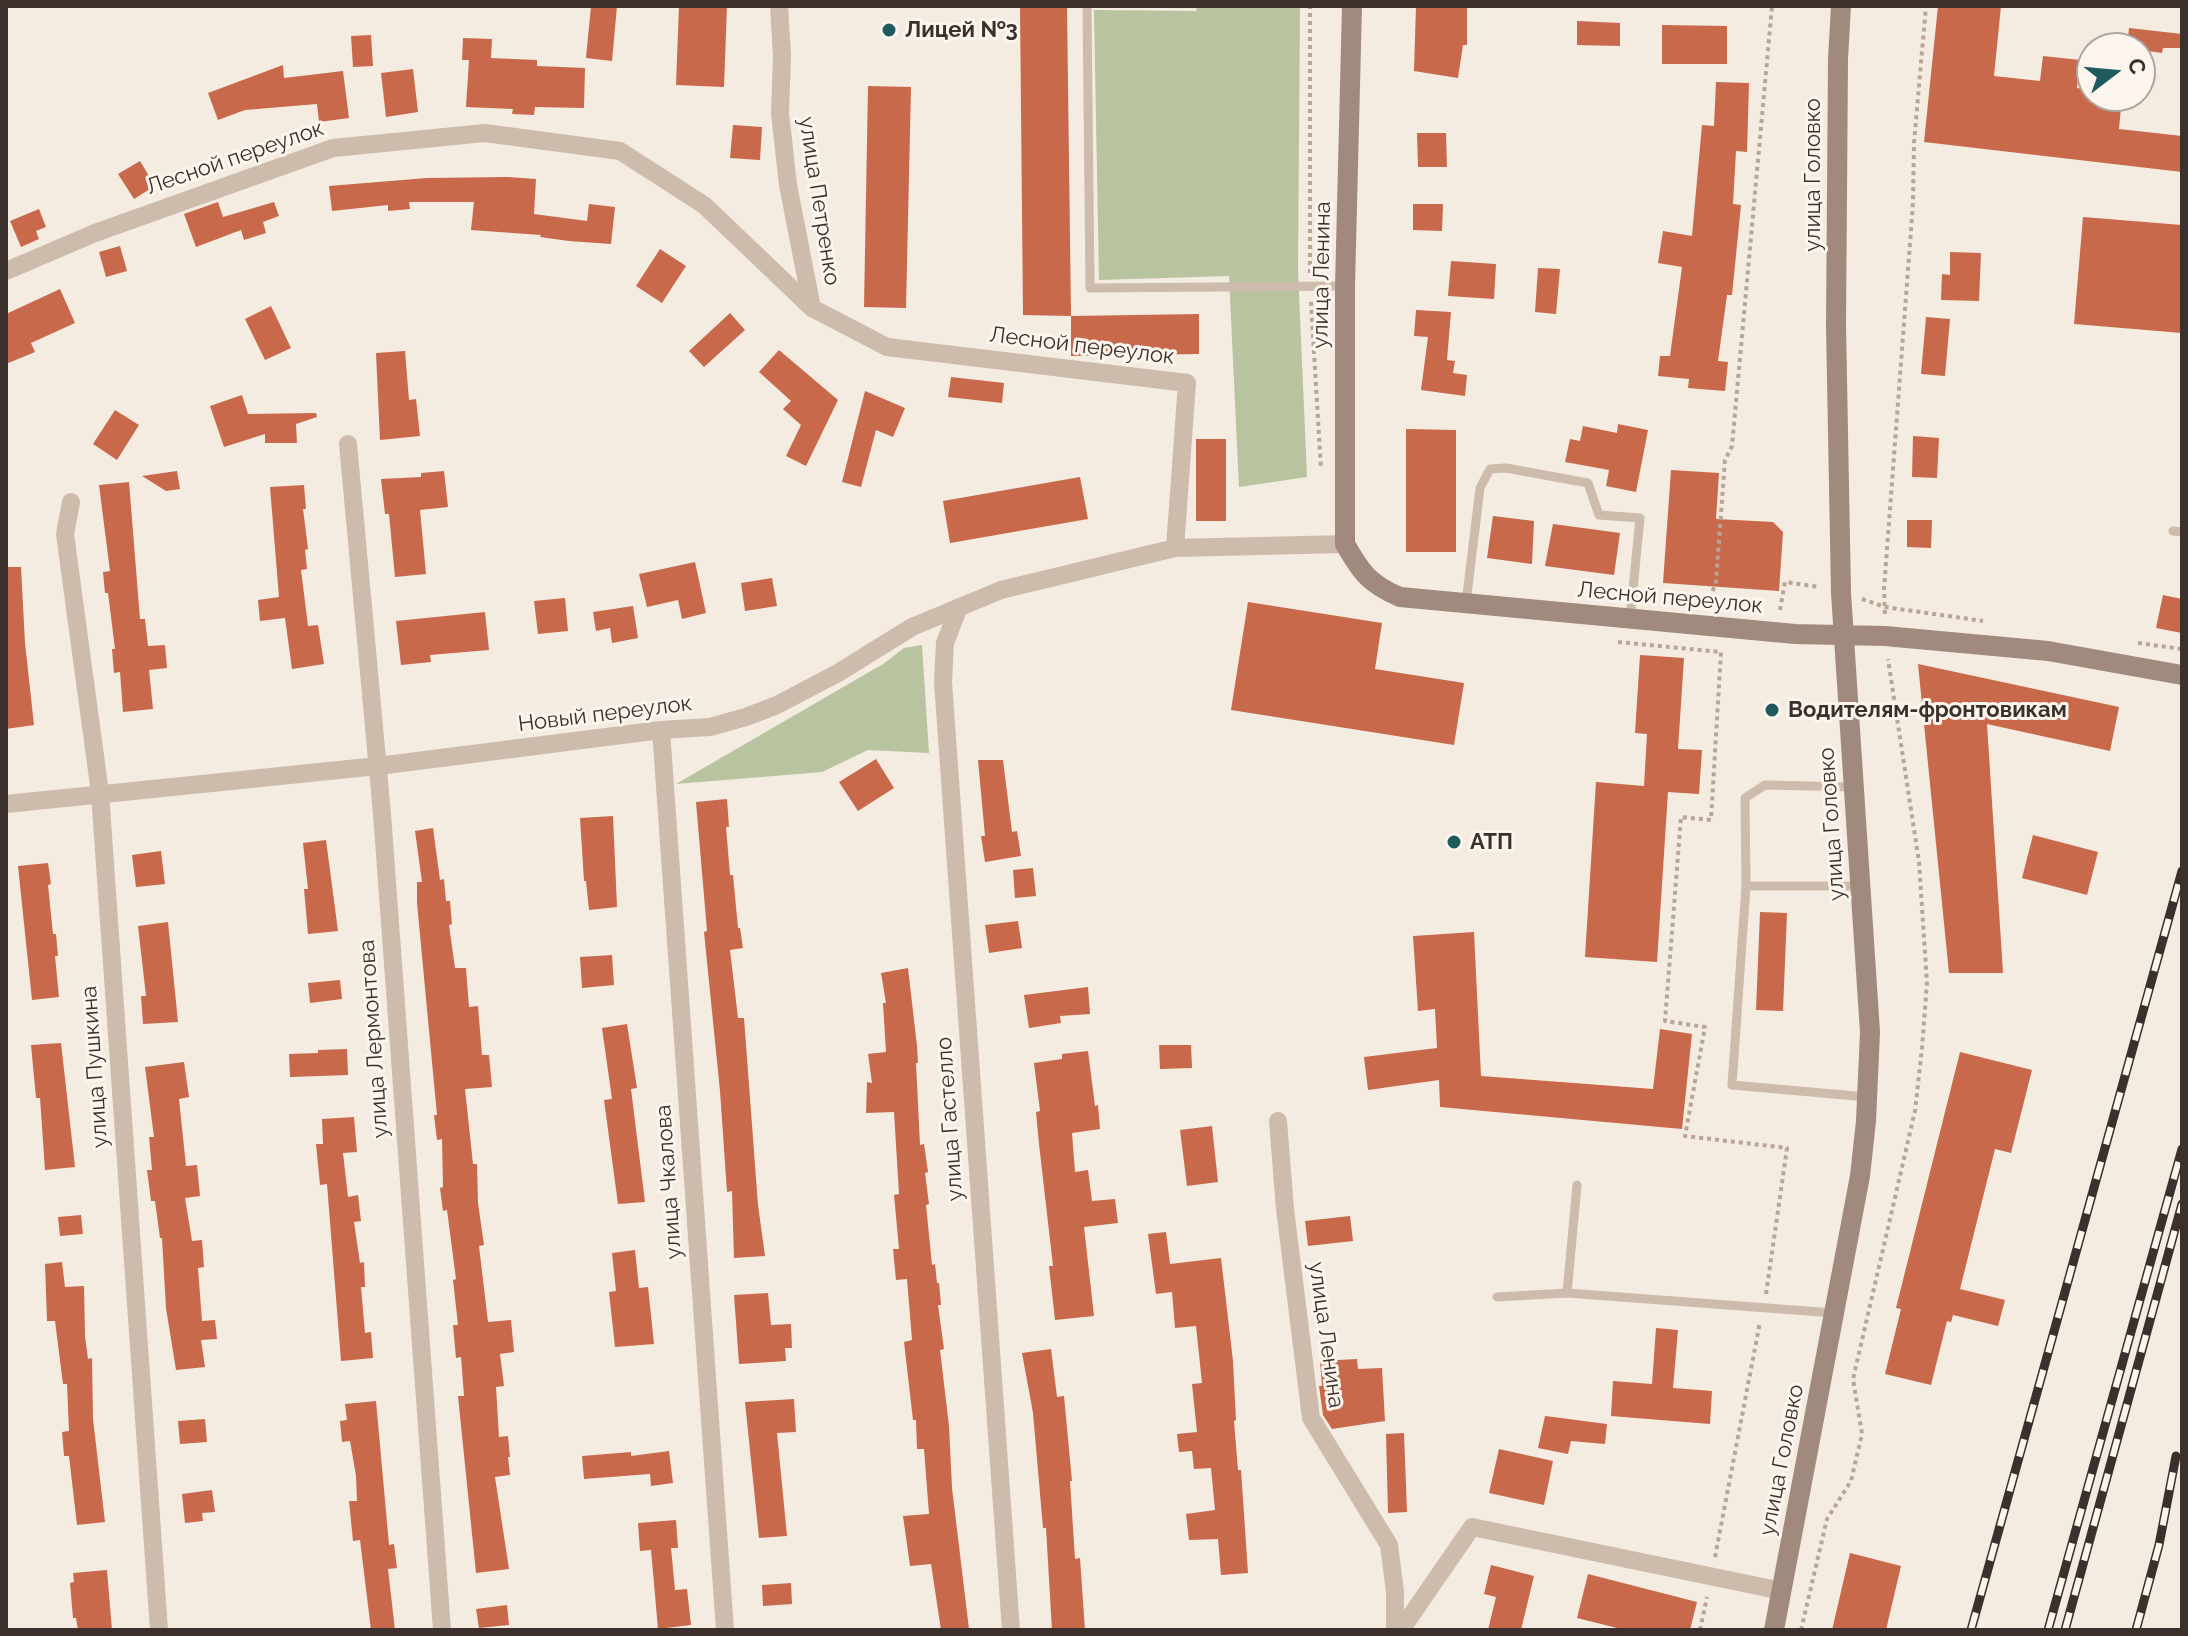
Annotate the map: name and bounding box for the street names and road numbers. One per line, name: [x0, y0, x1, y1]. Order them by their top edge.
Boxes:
street label: улица Головко: [1800, 98, 1826, 252]
street label: Лесной переулок: [143, 115, 327, 201]
street label: улица Петренко: [793, 115, 845, 287]
street label: улица Ленина: [1308, 201, 1336, 349]
street label: Лесной переулок: [988, 322, 1176, 370]
street label: Лесной переулок: [1576, 577, 1764, 619]
street label: Новый переулок: [517, 690, 693, 738]
street label: улица Головко: [1813, 746, 1851, 902]
street label: улица Лермонтова: [354, 939, 394, 1139]
street label: улица Пушкина: [76, 985, 114, 1149]
street label: улица Гастелло: [931, 1036, 969, 1202]
street label: улица Чкалова: [650, 1104, 688, 1260]
street label: улица Ленина: [1303, 1260, 1349, 1410]
street label: улица Головко: [1754, 1382, 1810, 1538]

